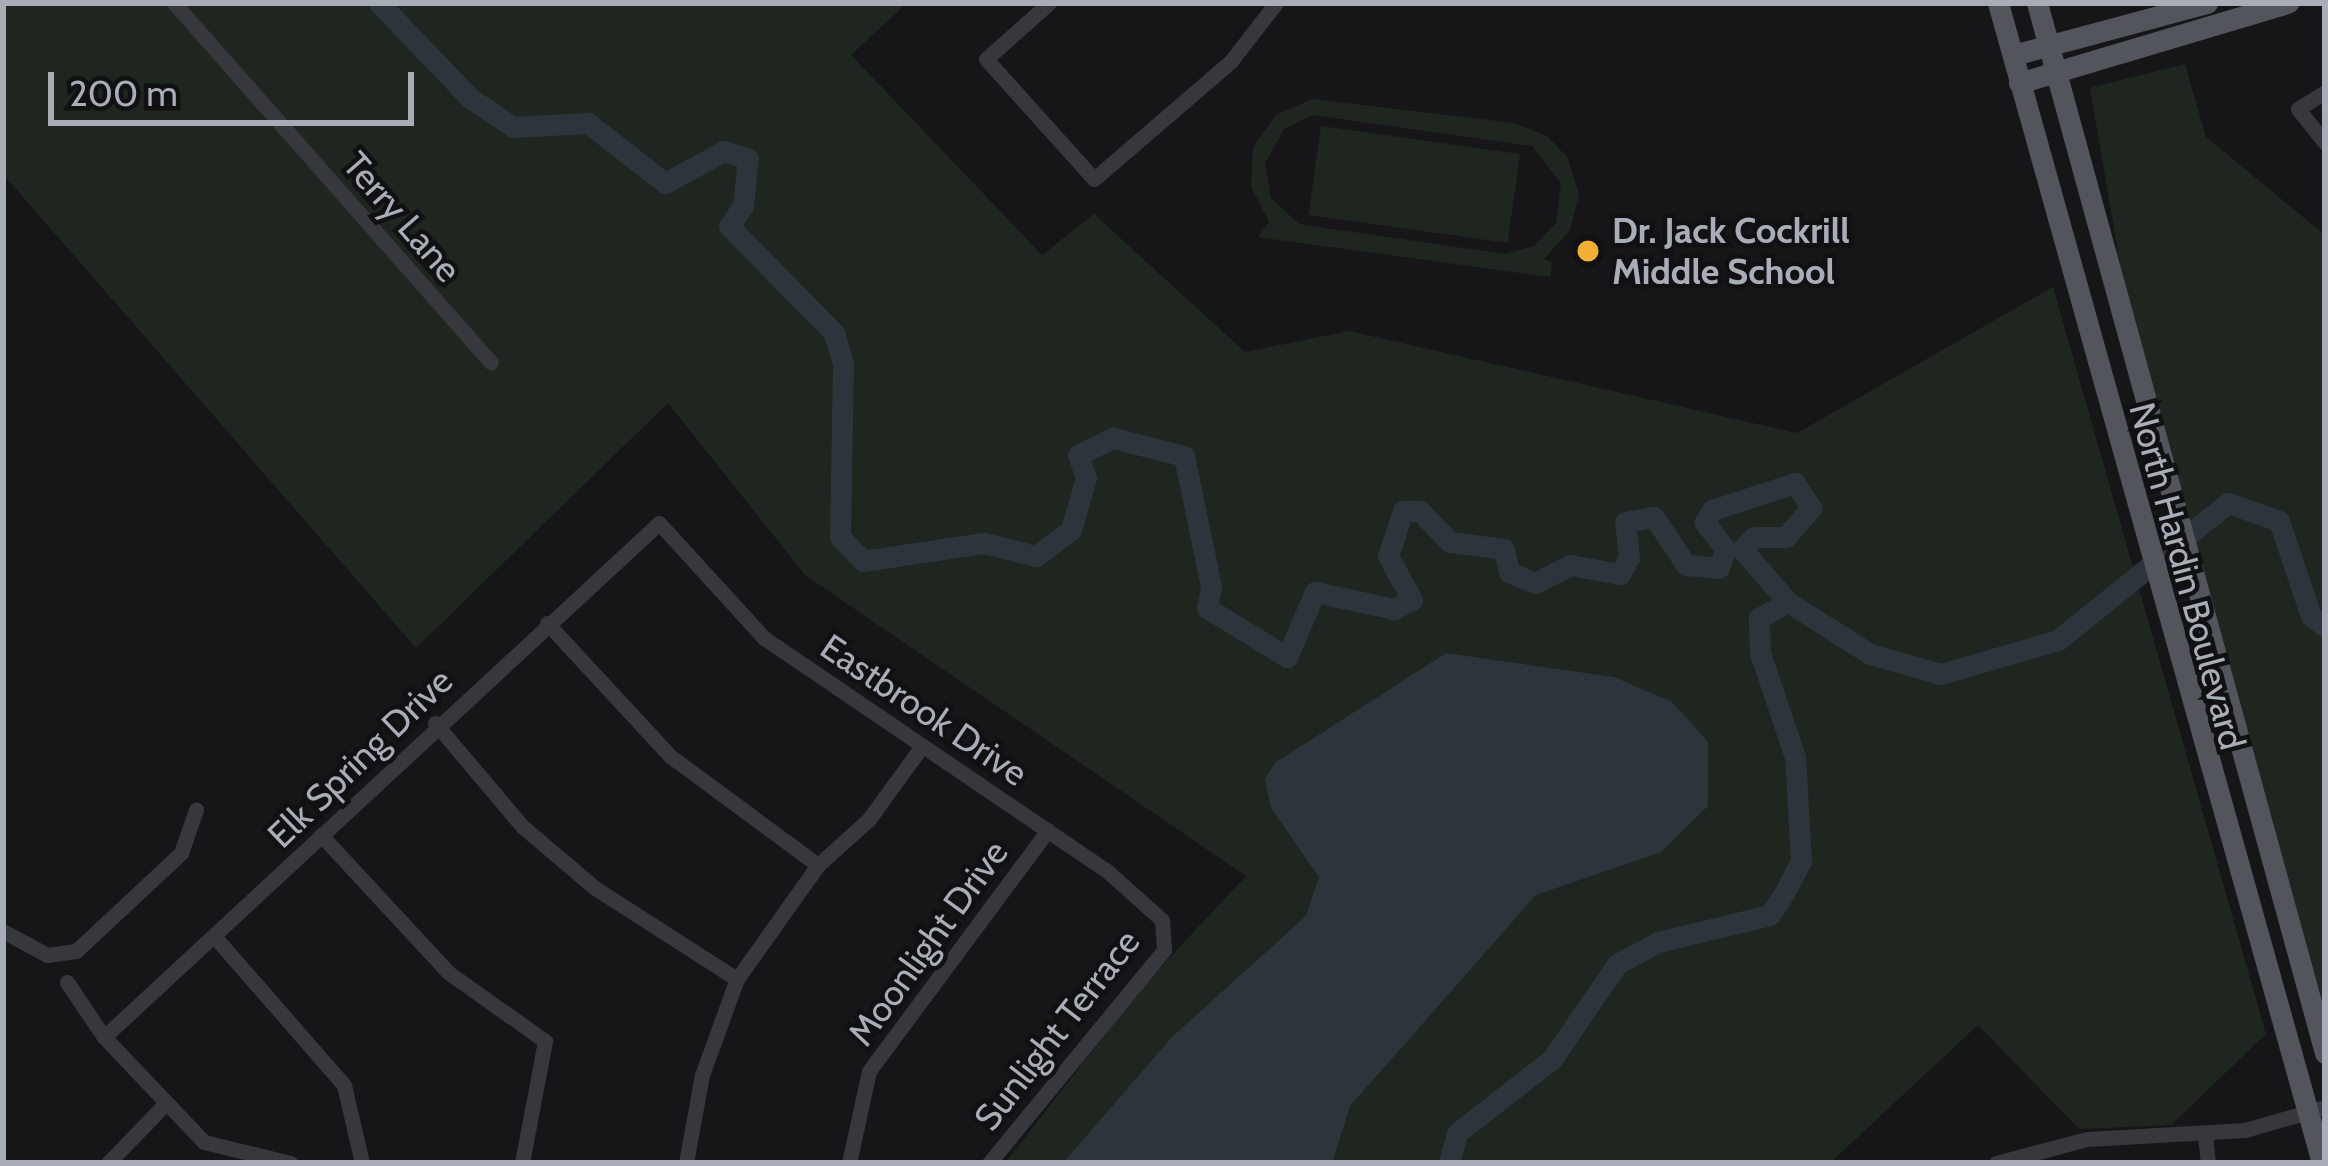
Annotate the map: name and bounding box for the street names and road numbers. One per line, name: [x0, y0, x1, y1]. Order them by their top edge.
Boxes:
street label: Terry Lane: [334, 143, 470, 291]
street label: North Hardin Boulevard: [2120, 398, 2254, 754]
street label: Eastbrook Drive: [813, 625, 1035, 795]
street label: Elk Spring Drive: [259, 659, 461, 857]
street label: Moonlight Drive: [839, 832, 1017, 1054]
street label: Sunlight Terrace: [965, 921, 1149, 1139]

